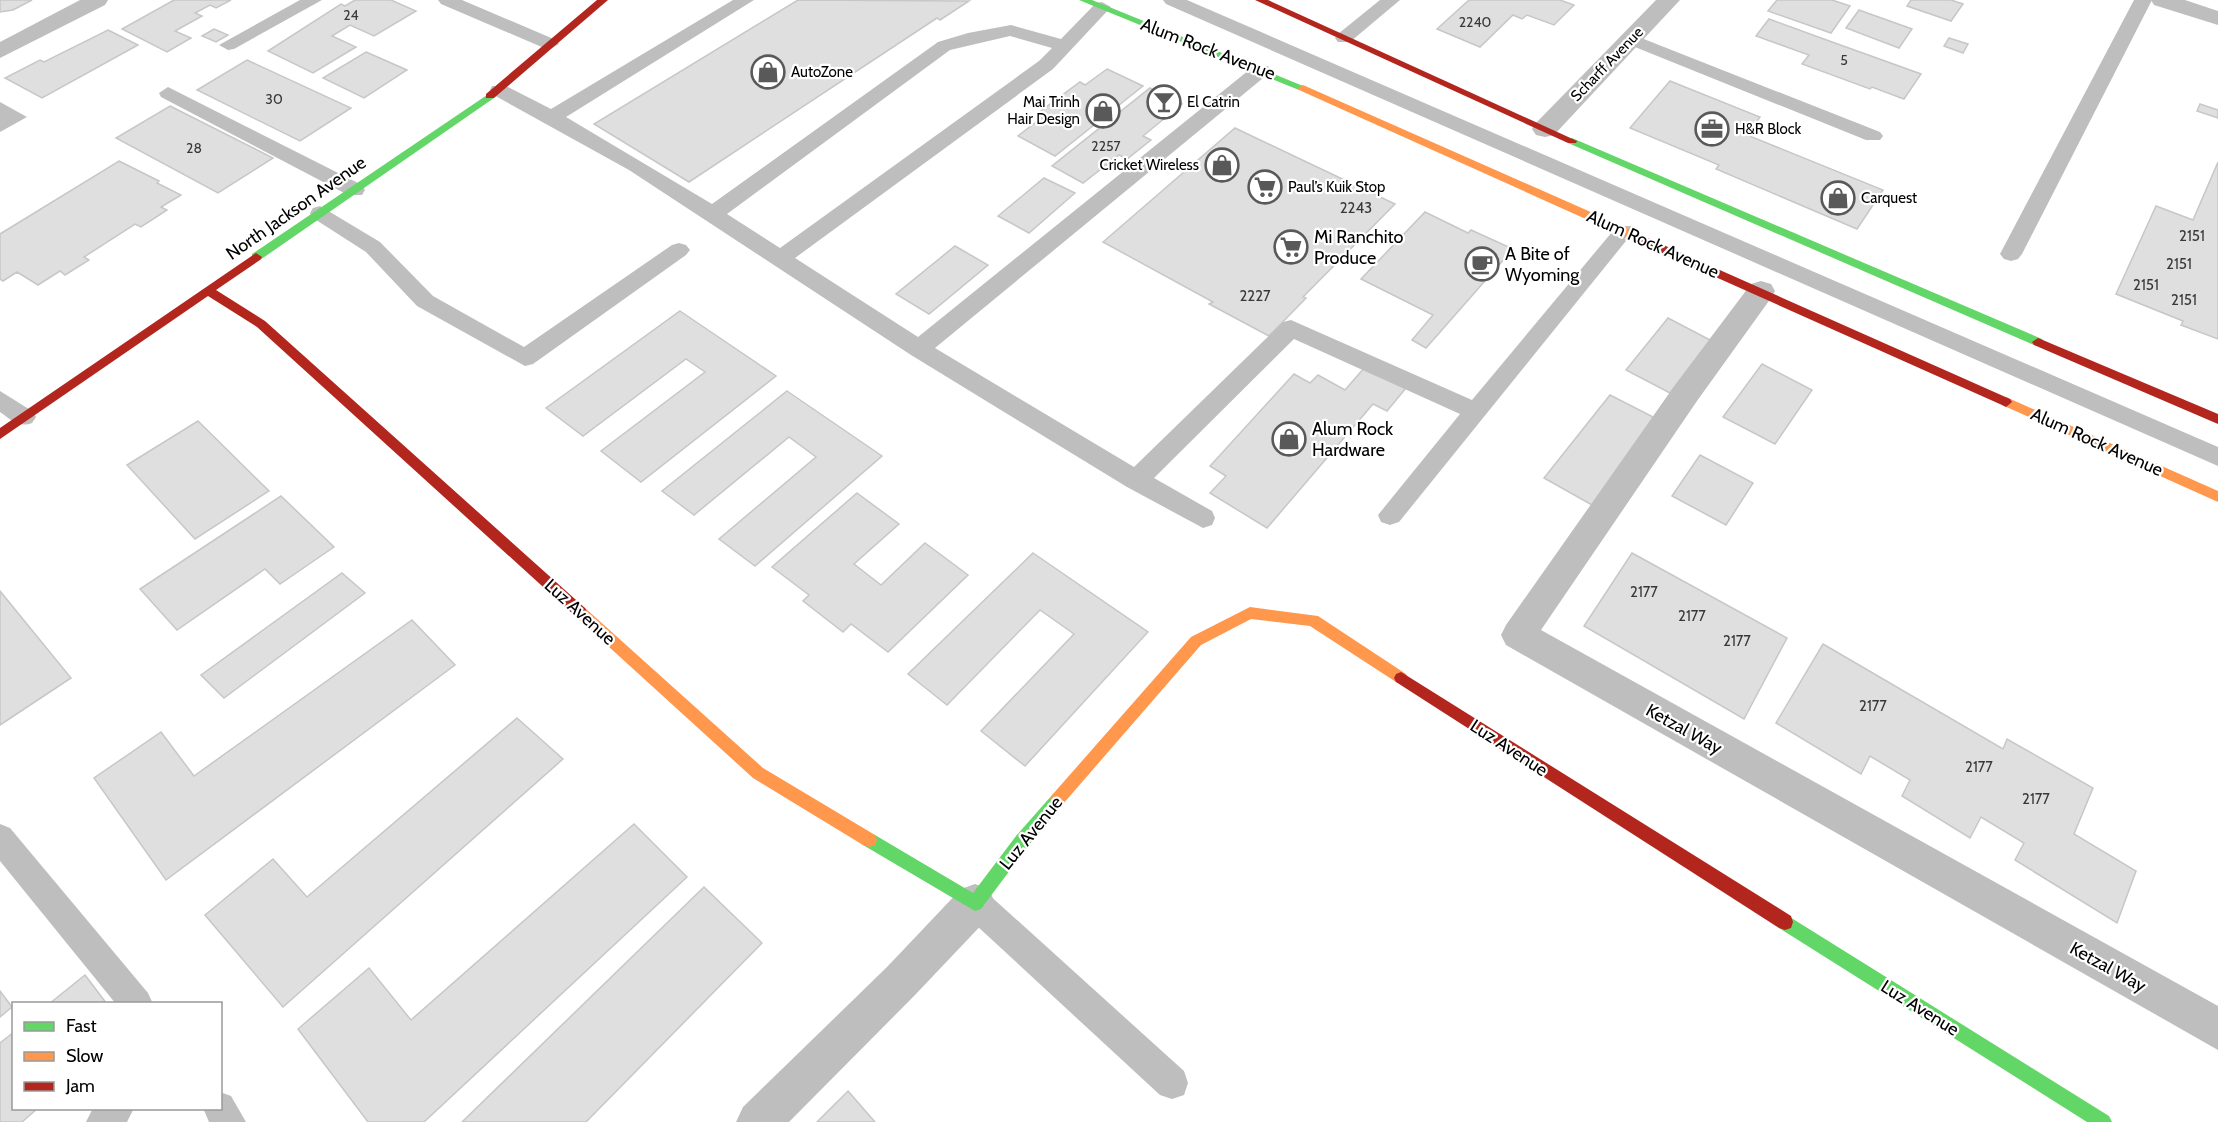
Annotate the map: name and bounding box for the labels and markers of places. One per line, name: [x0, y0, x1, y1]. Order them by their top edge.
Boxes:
shop icon: AutoZone: [750, 54, 786, 90]
place label: AutoZone: [791, 63, 853, 81]
bar icon: El Catrin: [1146, 84, 1182, 120]
place label: Mai Trinh Hair Design: [1007, 93, 1080, 128]
shop icon: Mai Trinh Hair Design: [1085, 93, 1121, 129]
place label: El Catrin: [1187, 93, 1240, 111]
office icon: H&R Block: [1694, 111, 1730, 147]
place label: H&R Block: [1735, 120, 1802, 138]
shop icon: Cricket Wireless: [1204, 147, 1240, 183]
place label: Cricket Wireless: [1100, 156, 1199, 174]
supermarket icon: Paul’s Kuik Stop: [1247, 169, 1283, 205]
place label: Paul’s Kuik Stop: [1288, 178, 1385, 196]
shop icon: Carquest: [1820, 180, 1856, 216]
place label: Carquest: [1861, 189, 1917, 207]
place label: Mi Ranchito Produce: [1314, 226, 1404, 269]
supermarket icon: Mi Ranchito Produce: [1273, 229, 1309, 265]
place label: A Bite of Wyoming: [1505, 243, 1580, 286]
cafe icon: A Bite of Wyoming: [1464, 246, 1500, 282]
place label: Alum Rock Hardware: [1312, 418, 1394, 461]
shop icon: Alum Rock Hardware: [1271, 421, 1307, 457]

